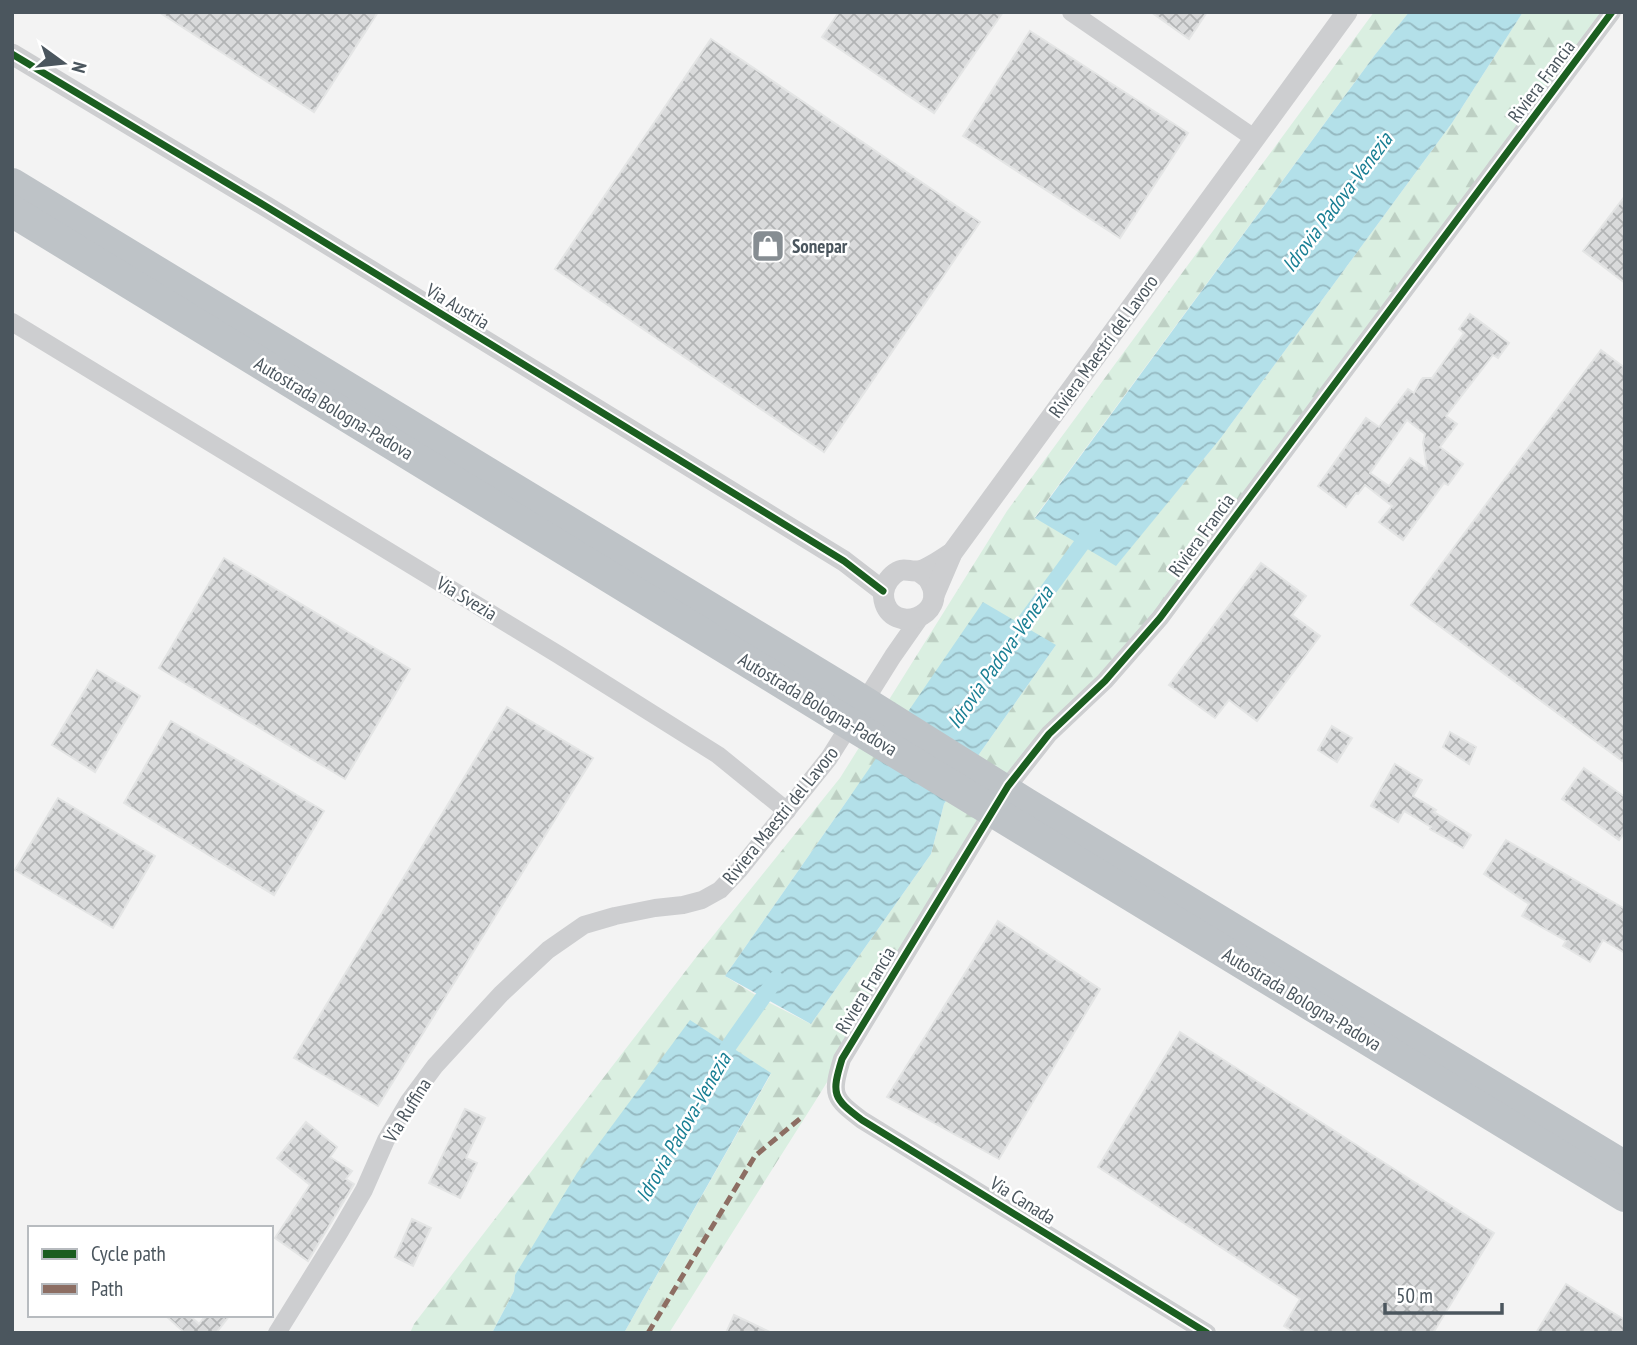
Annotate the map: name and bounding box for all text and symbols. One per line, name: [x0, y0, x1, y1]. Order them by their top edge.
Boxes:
north arrow: [28, 28, 98, 98]
street label: Riviera Francia: [1502, 35, 1580, 127]
text: N: [67, 59, 92, 75]
water label: Idrovia Padova-Venezia: [1276, 126, 1399, 277]
shop icon: Sonepar: [749, 227, 787, 265]
place label: Sonepar: [792, 234, 848, 258]
street label: Riviera Maestri del Lavoro: [1043, 270, 1163, 422]
street label: Via Austria: [421, 277, 494, 334]
street label: Autostrada Bologna-Padova: [250, 351, 418, 465]
street label: Riviera Francia: [1163, 489, 1239, 581]
street label: Via Svezia: [432, 570, 502, 625]
water label: Idrovia Padova-Venezia: [941, 579, 1060, 733]
street label: Autostrada Bologna-Padova: [734, 647, 902, 761]
street label: Riviera Maestri del Lavoro: [717, 741, 843, 889]
street label: Riviera Francia: [830, 942, 900, 1038]
street label: Autostrada Bologna-Padova: [1218, 942, 1386, 1056]
water label: Idrovia Padova-Venezia: [629, 1046, 737, 1206]
street label: Via Ruffina: [377, 1074, 436, 1147]
street label: Via Canada: [985, 1170, 1060, 1229]
legend: [28, 1226, 273, 1317]
text: Cycle path: [91, 1240, 166, 1267]
scale bar: [1385, 1272, 1502, 1316]
text: Path: [91, 1275, 123, 1302]
text: 50 m: [1396, 1282, 1433, 1309]

